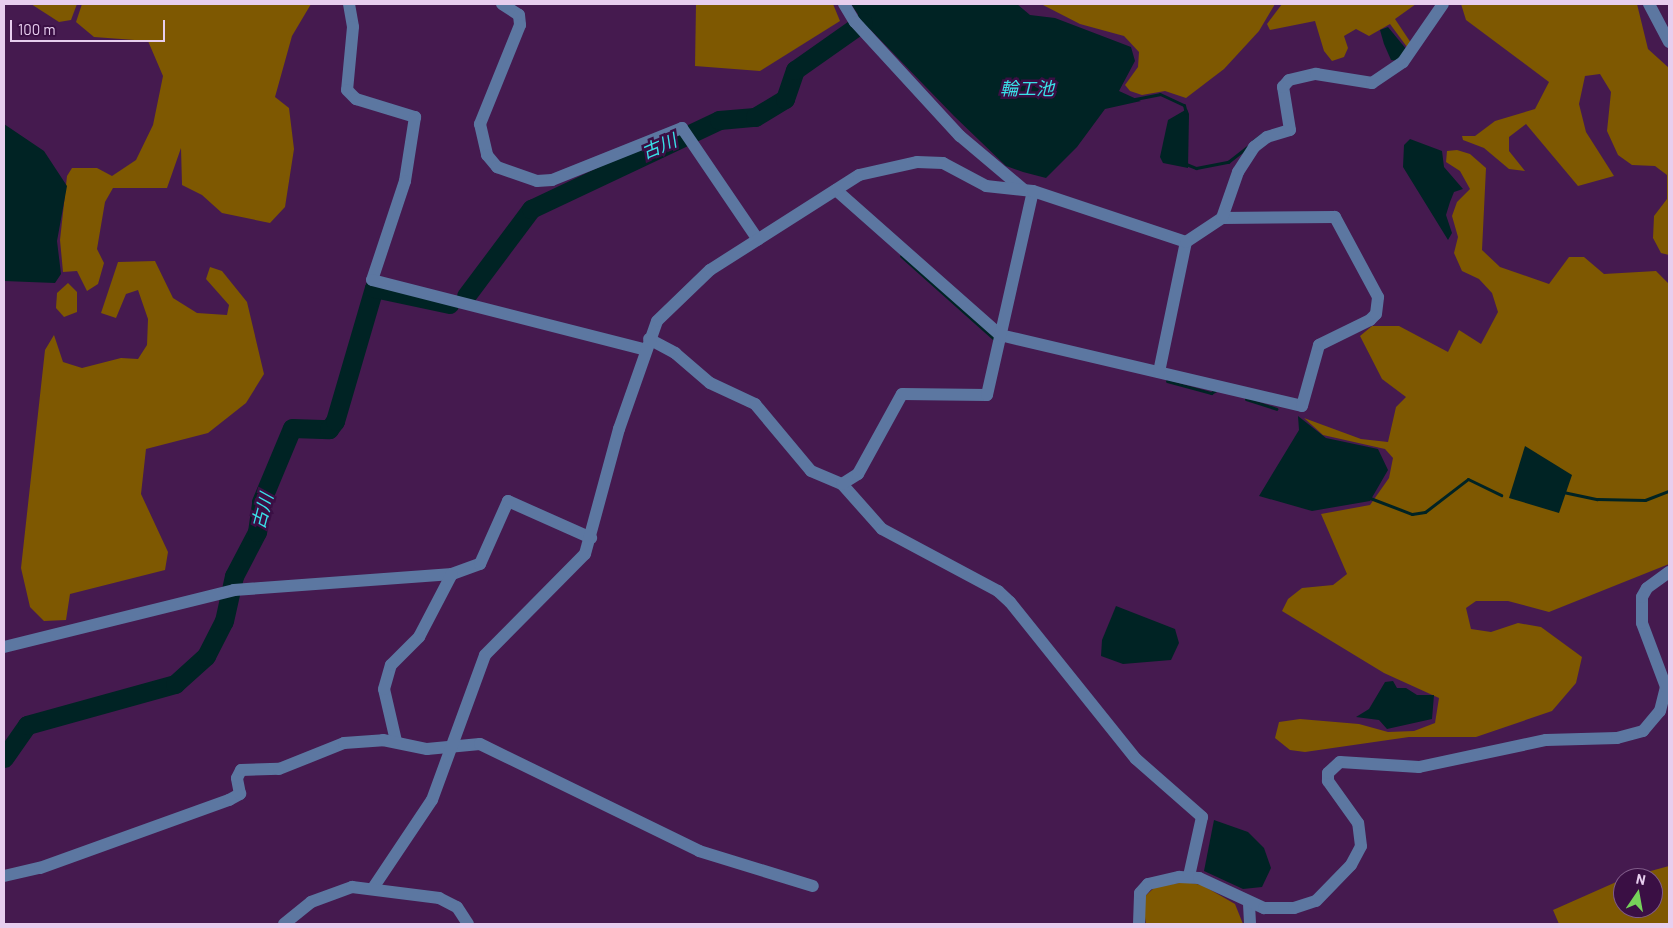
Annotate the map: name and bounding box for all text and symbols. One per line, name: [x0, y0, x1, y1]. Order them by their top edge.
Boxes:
scale bar: [12, 10, 168, 42]
text: 100 m: [18, 20, 56, 38]
water label: 輪工池: [1000, 77, 1054, 99]
water label: 古川: [638, 129, 680, 163]
water label: 古川: [247, 491, 277, 531]
north arrow: [1613, 868, 1663, 918]
text: N: [1635, 870, 1647, 888]

